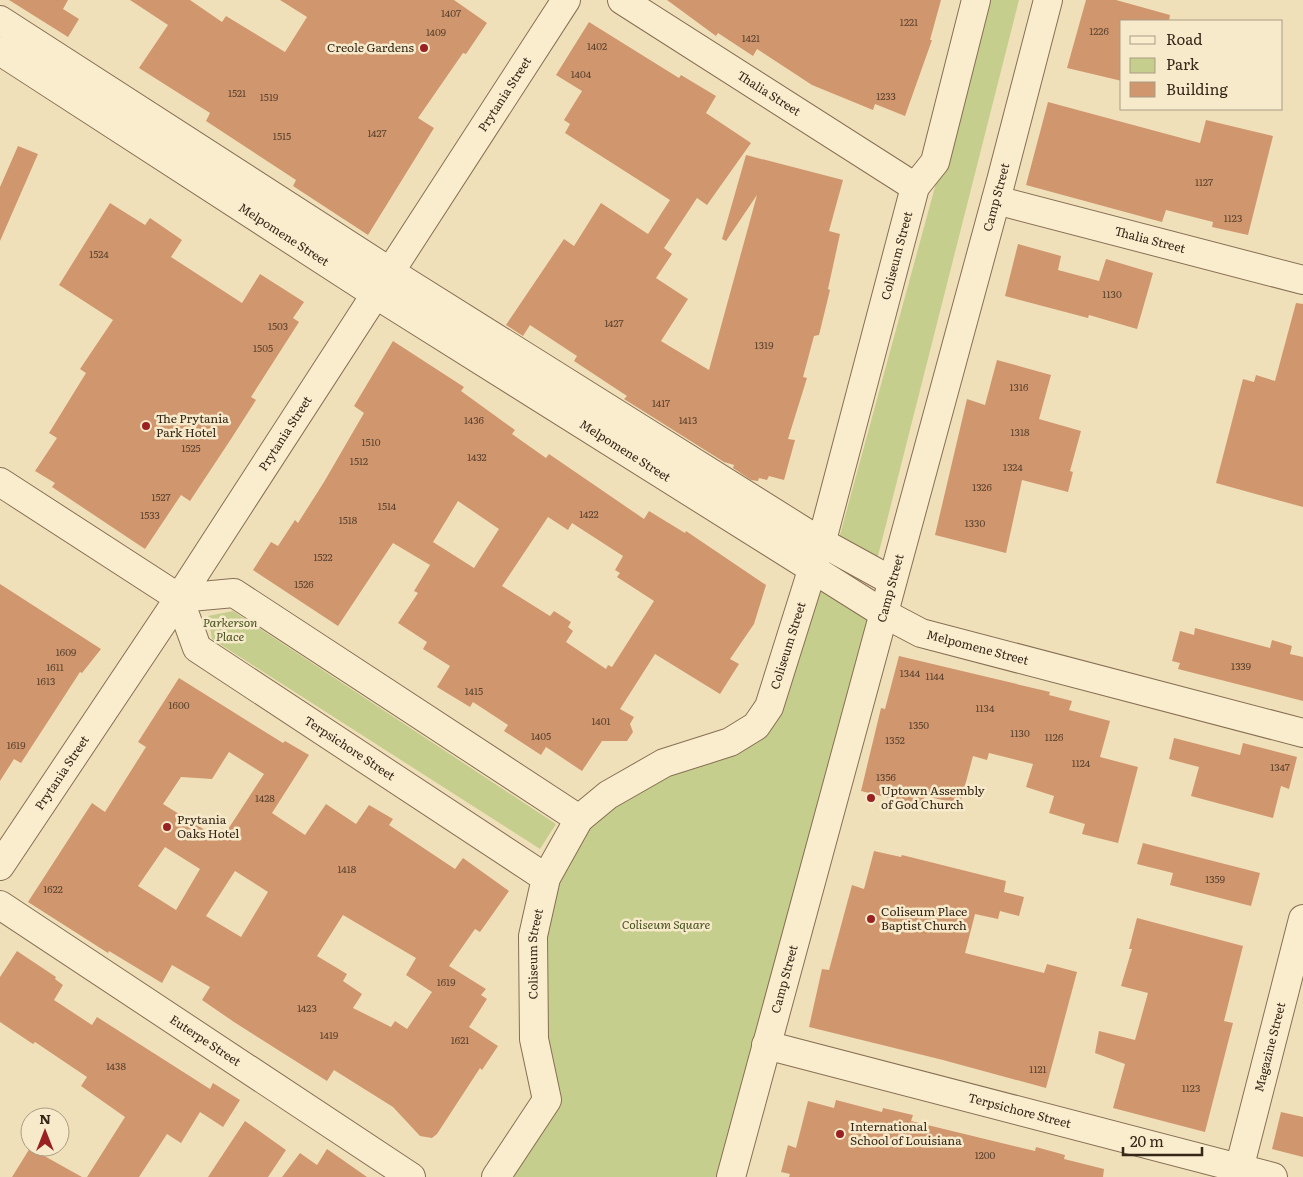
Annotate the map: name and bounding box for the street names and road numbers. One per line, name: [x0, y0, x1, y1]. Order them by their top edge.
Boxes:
street label: Prytania Street: [473, 53, 535, 135]
street label: Thalia Street: [734, 66, 805, 120]
street label: Camp Street: [978, 161, 1013, 233]
street label: Melpomene Street: [235, 198, 333, 270]
street label: Coliseum Street: [876, 209, 916, 302]
street label: Thalia Street: [1113, 221, 1188, 257]
street label: Prytania Street: [254, 392, 316, 474]
street label: Melpomene Street: [576, 415, 675, 486]
street label: Camp Street: [872, 552, 908, 624]
street label: Coliseum Street: [765, 599, 810, 691]
street label: Melpomene Street: [925, 625, 1031, 669]
street label: Terpsichore Street: [301, 711, 399, 784]
street label: Prytania Street: [30, 731, 93, 813]
street label: Coliseum Street: [523, 907, 547, 999]
street label: Camp Street: [766, 942, 802, 1015]
street label: Magazine Street: [1249, 1000, 1289, 1094]
street label: Euterpe Street: [167, 1010, 245, 1070]
street label: Terpsichore Street: [966, 1088, 1073, 1132]

